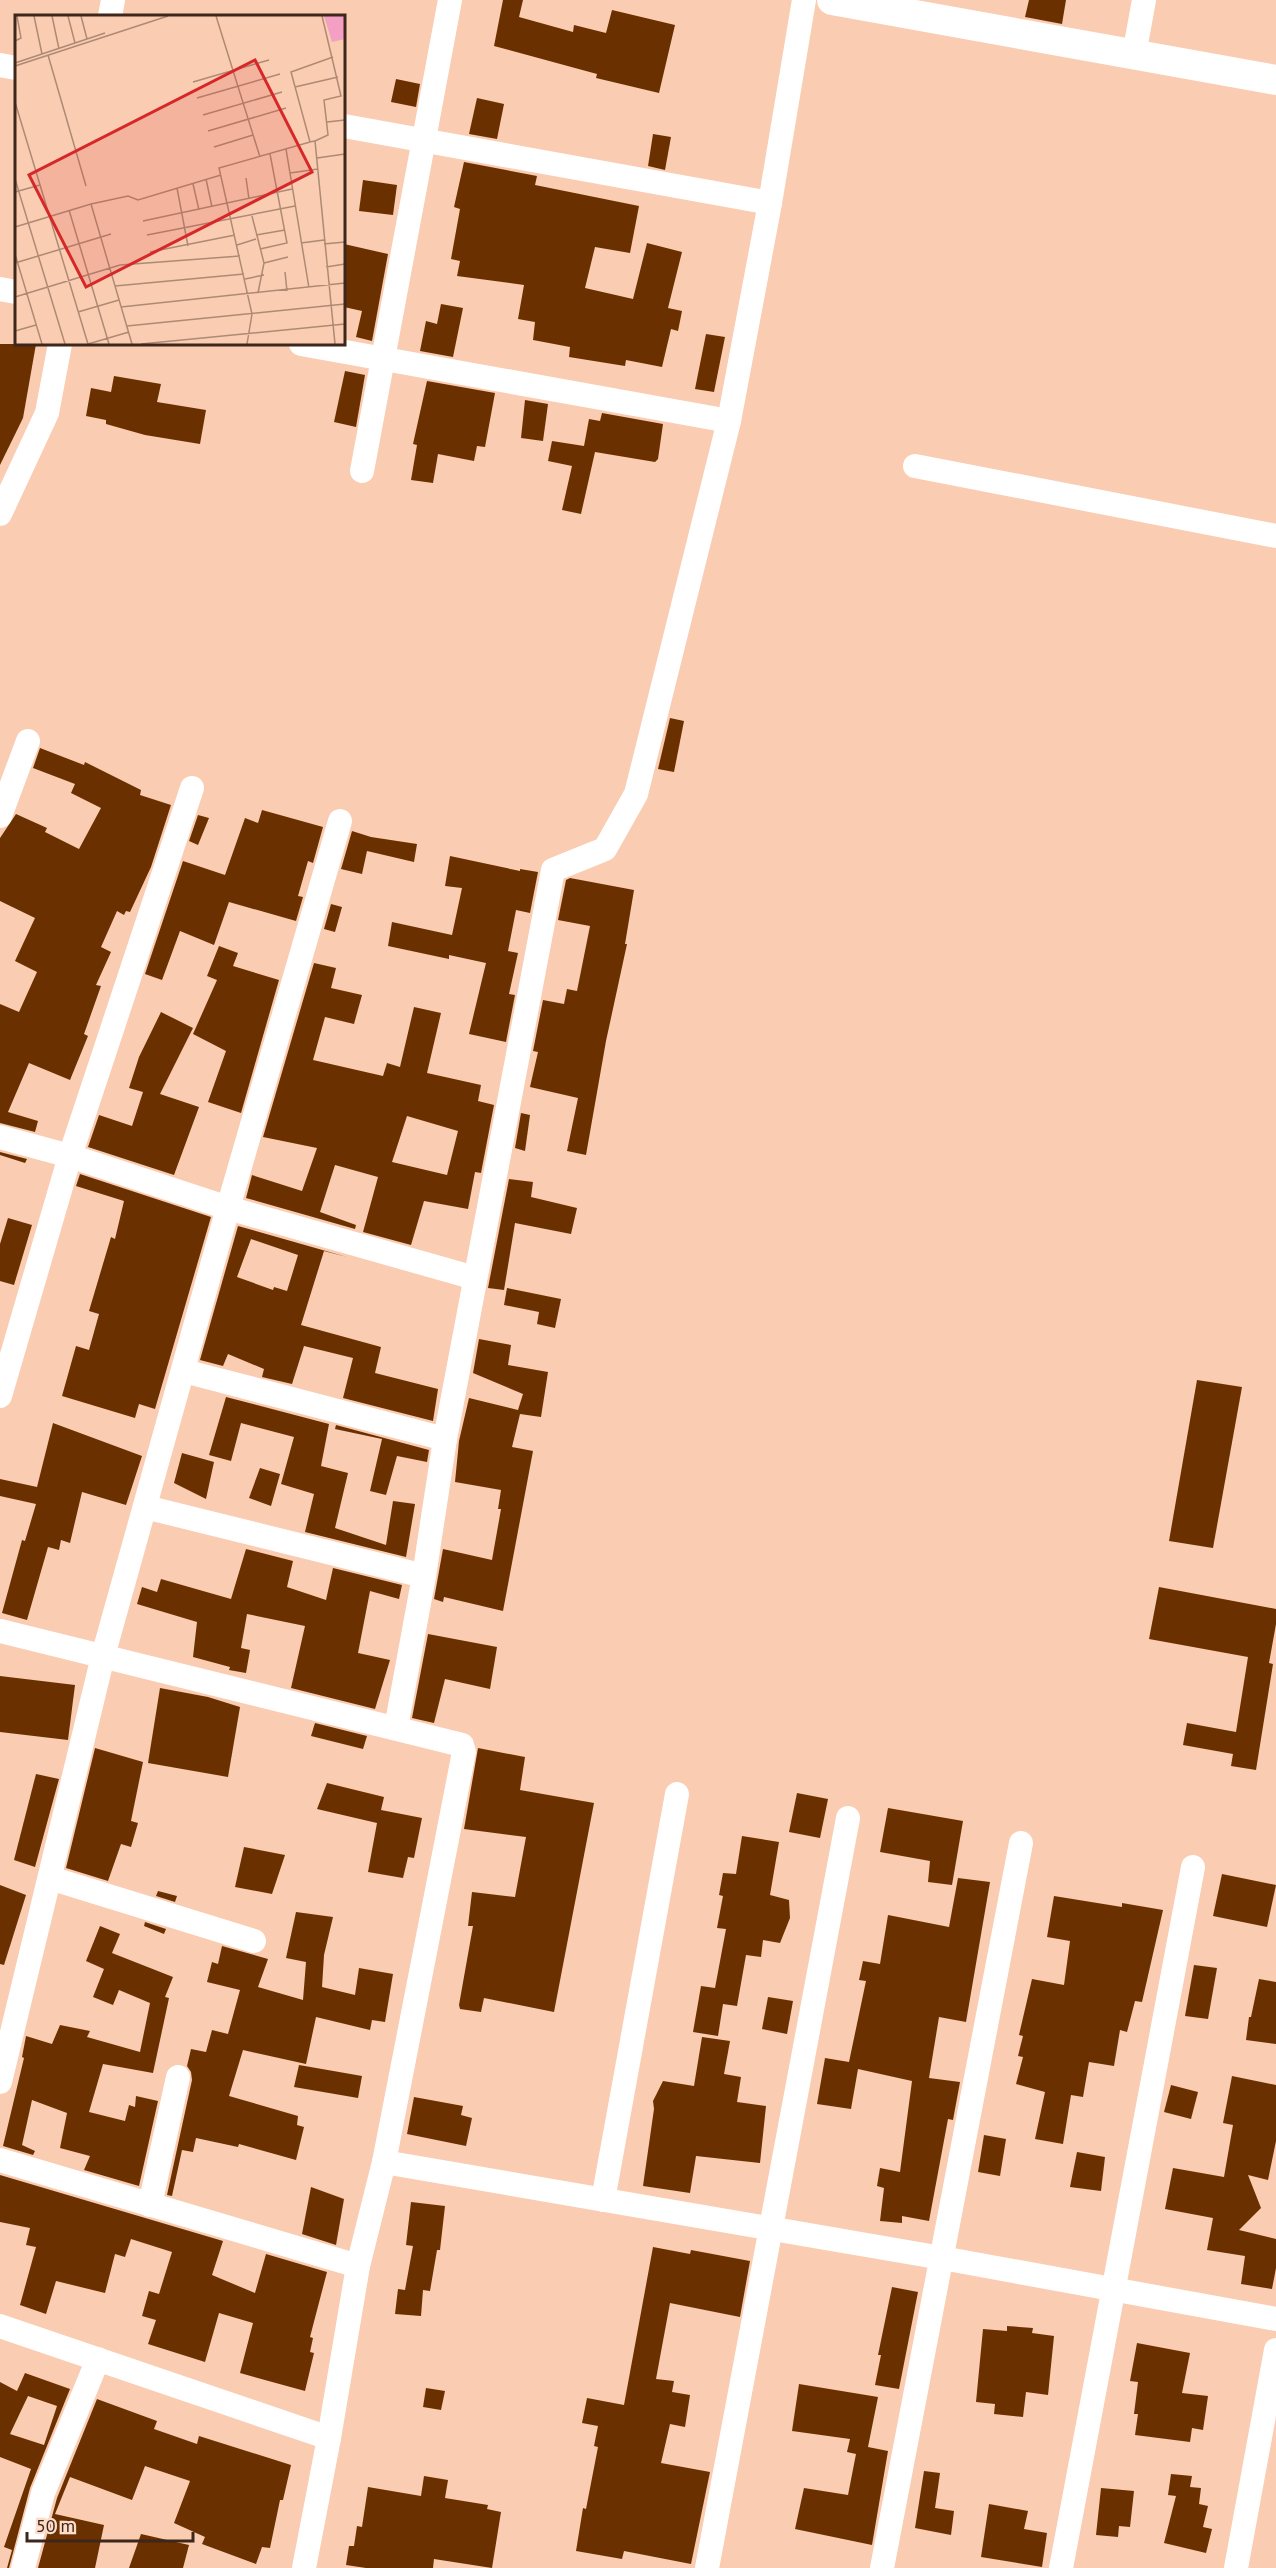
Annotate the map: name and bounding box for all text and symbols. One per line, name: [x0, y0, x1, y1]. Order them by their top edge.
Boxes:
inset map: [15, 15, 345, 345]
scale bar: [27, 2505, 194, 2543]
text: 50 m: [36, 2514, 75, 2537]

